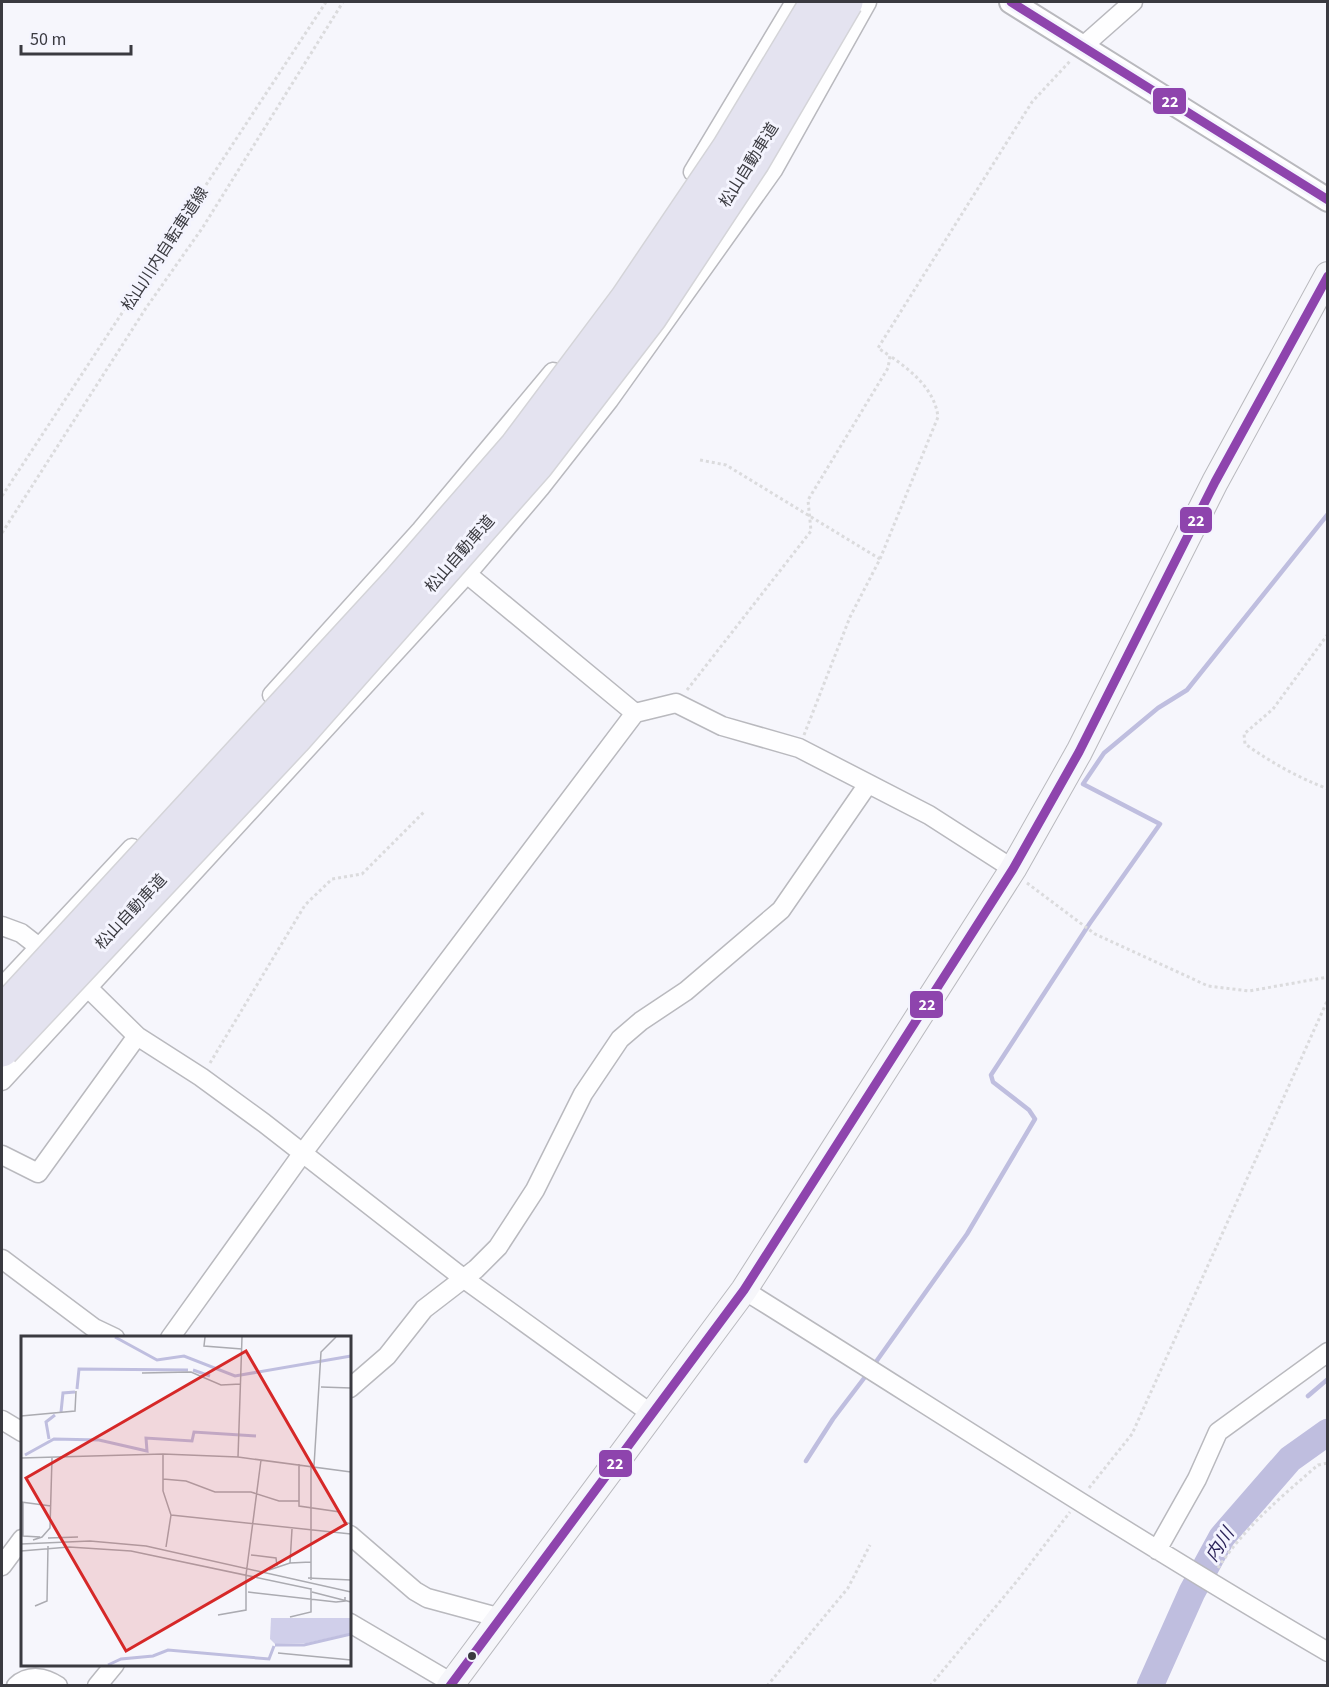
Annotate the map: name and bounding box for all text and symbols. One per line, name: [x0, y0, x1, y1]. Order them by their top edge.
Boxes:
scale bar: [21, 18, 130, 56]
text: 50 m: [30, 27, 66, 52]
line badge: 22: [1152, 87, 1187, 115]
text: 22: [1162, 91, 1178, 113]
street label: 松山自動車道: [714, 118, 784, 212]
street label: 松山川内自転車道線: [117, 183, 213, 315]
line badge: 22: [1179, 506, 1213, 534]
text: 22: [1188, 510, 1204, 532]
street label: 松山自動車道: [420, 511, 500, 597]
street label: 松山自動車道: [90, 869, 172, 955]
line badge: 22: [909, 990, 944, 1019]
text: 22: [919, 994, 935, 1016]
inset map: [21, 1336, 351, 1666]
line badge: 22: [598, 1449, 633, 1478]
text: 22: [607, 1453, 623, 1475]
water label: 内川: [1200, 1521, 1241, 1567]
unlabelled marker: [466, 1650, 478, 1662]

